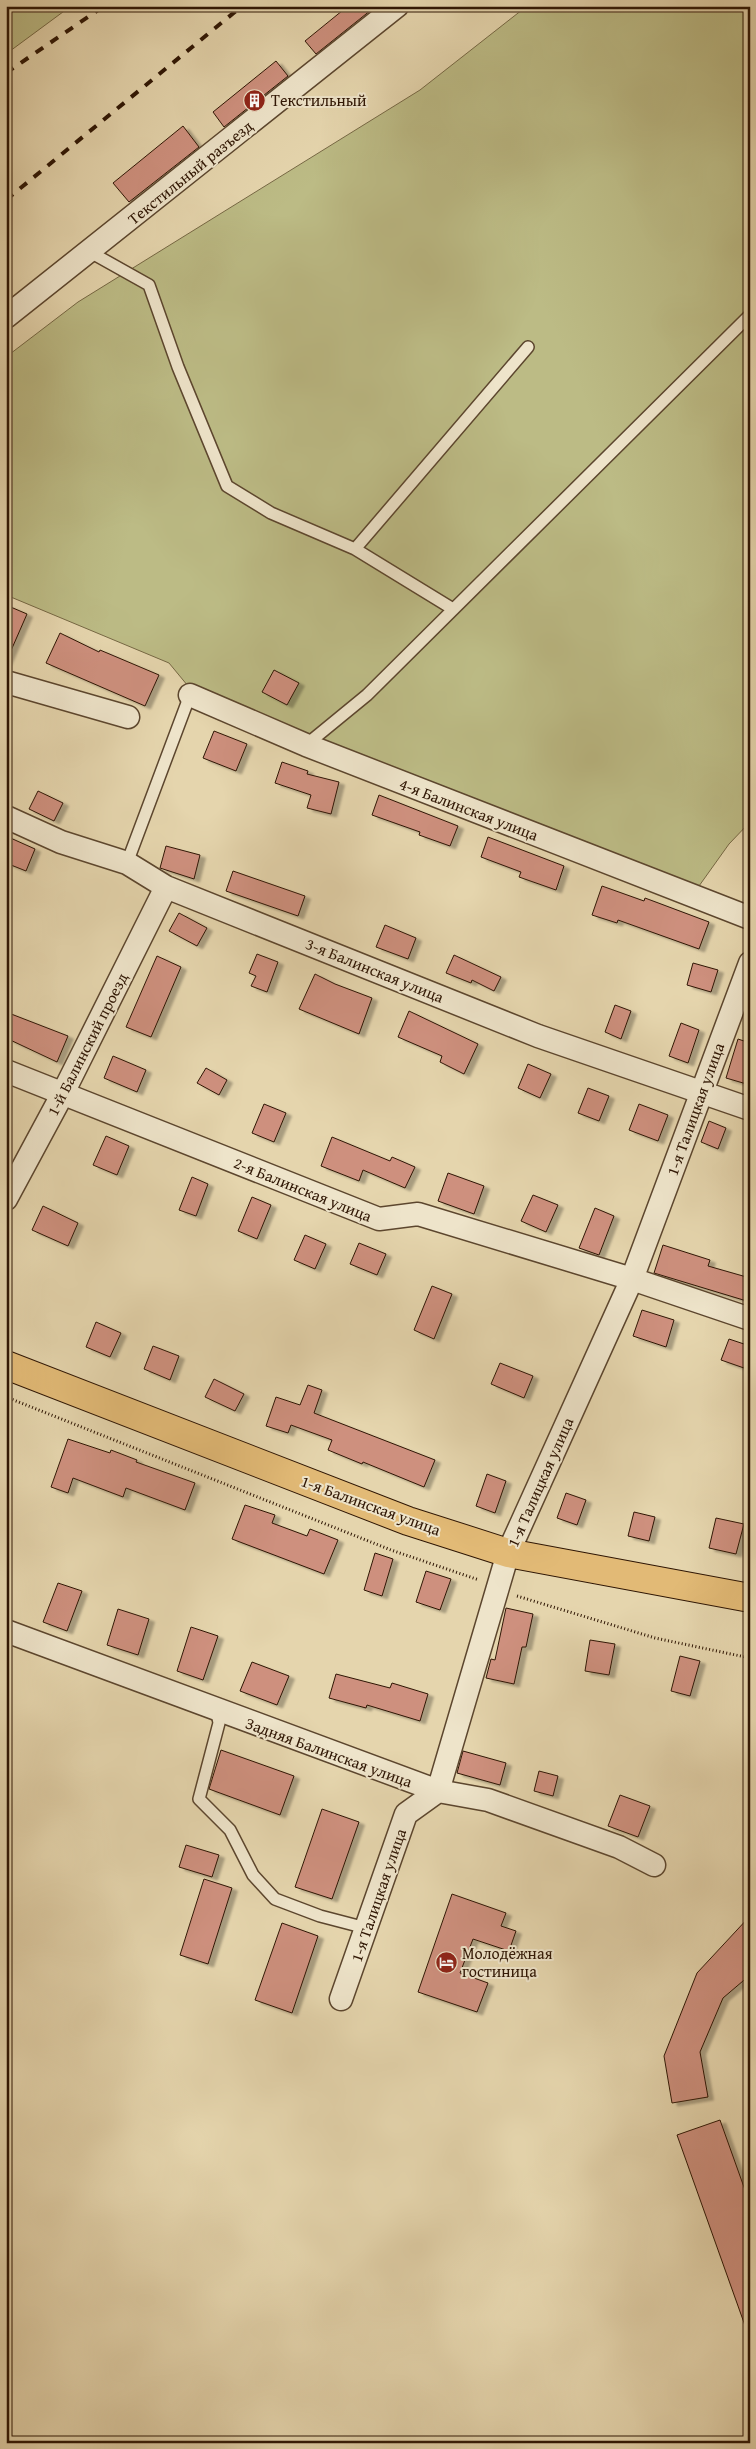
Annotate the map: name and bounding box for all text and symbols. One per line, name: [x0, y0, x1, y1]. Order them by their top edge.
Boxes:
building icon: Текстильный: [243, 88, 267, 112]
place label: Текстильный: [271, 88, 367, 112]
street label: Текстильный разъезд: [122, 114, 258, 230]
street label: 4-я Балинская улица: [396, 771, 542, 847]
street label: 3-я Балинская улица: [302, 931, 448, 1009]
street label: 1-й Балинский проезд: [41, 968, 134, 1120]
street label: 1-я Талицкая улица: [660, 1039, 730, 1179]
street label: 2-я Балинская улица: [230, 1150, 376, 1228]
street label: 1-я Талицкая улица: [501, 1413, 580, 1551]
street label: 1-я Балинская улица: [298, 1469, 445, 1542]
street label: Задняя Балинская улица: [242, 1711, 416, 1793]
street label: 1-я Талицкая улица: [344, 1825, 412, 1965]
place label: Молодёжная гостиница: [462, 1941, 553, 1983]
hotel icon: Молодёжная гостиница: [434, 1950, 458, 1974]

